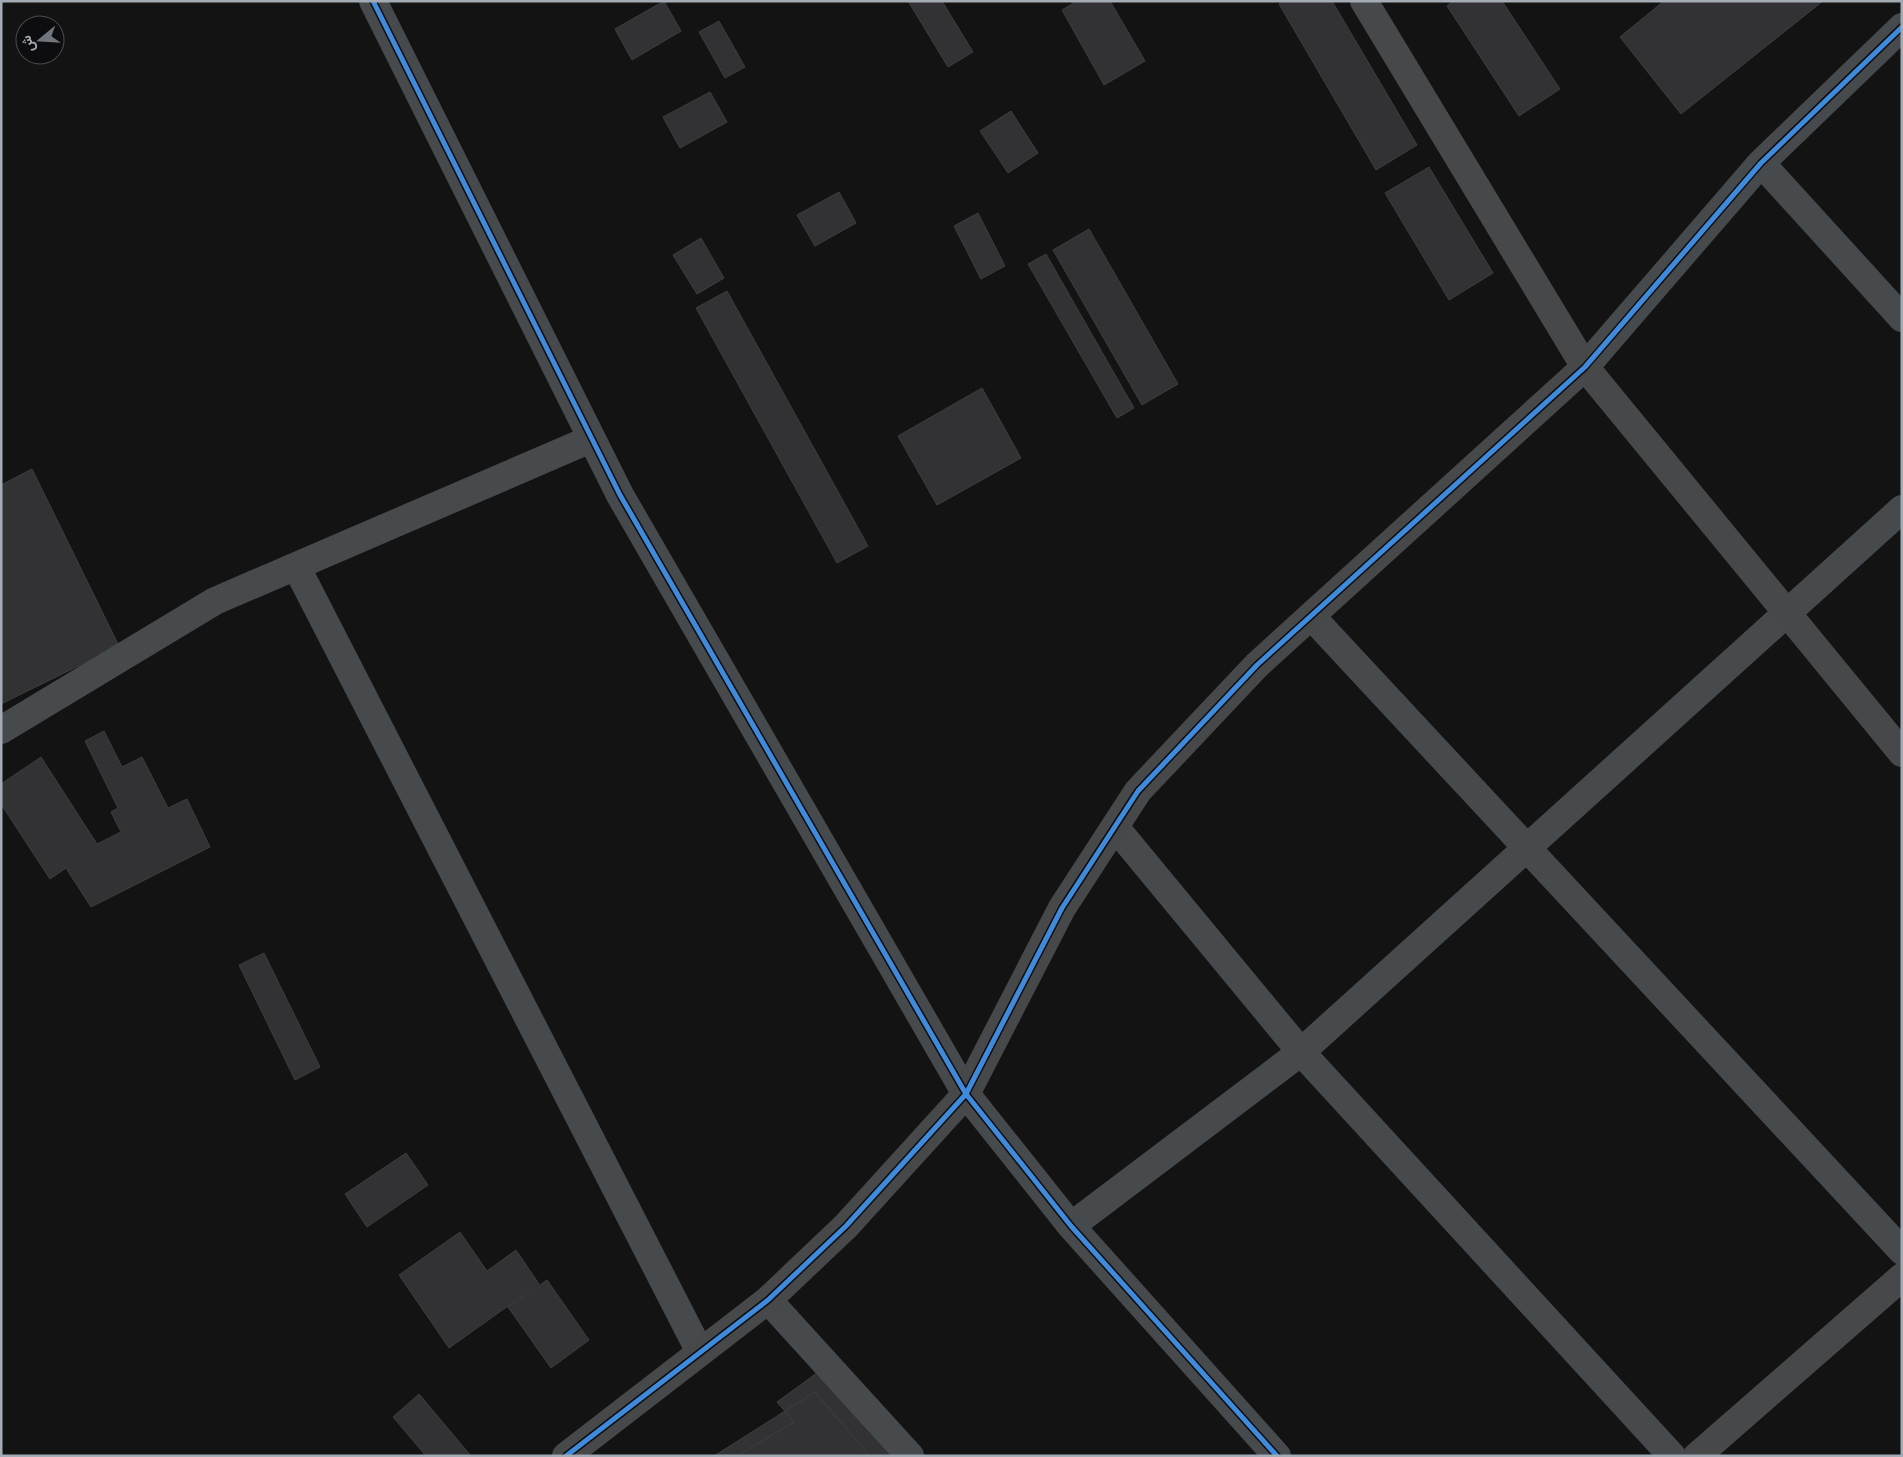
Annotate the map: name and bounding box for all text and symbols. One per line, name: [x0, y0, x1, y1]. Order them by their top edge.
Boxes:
north arrow: [15, 15, 65, 65]
text: ش: [17, 33, 39, 54]

